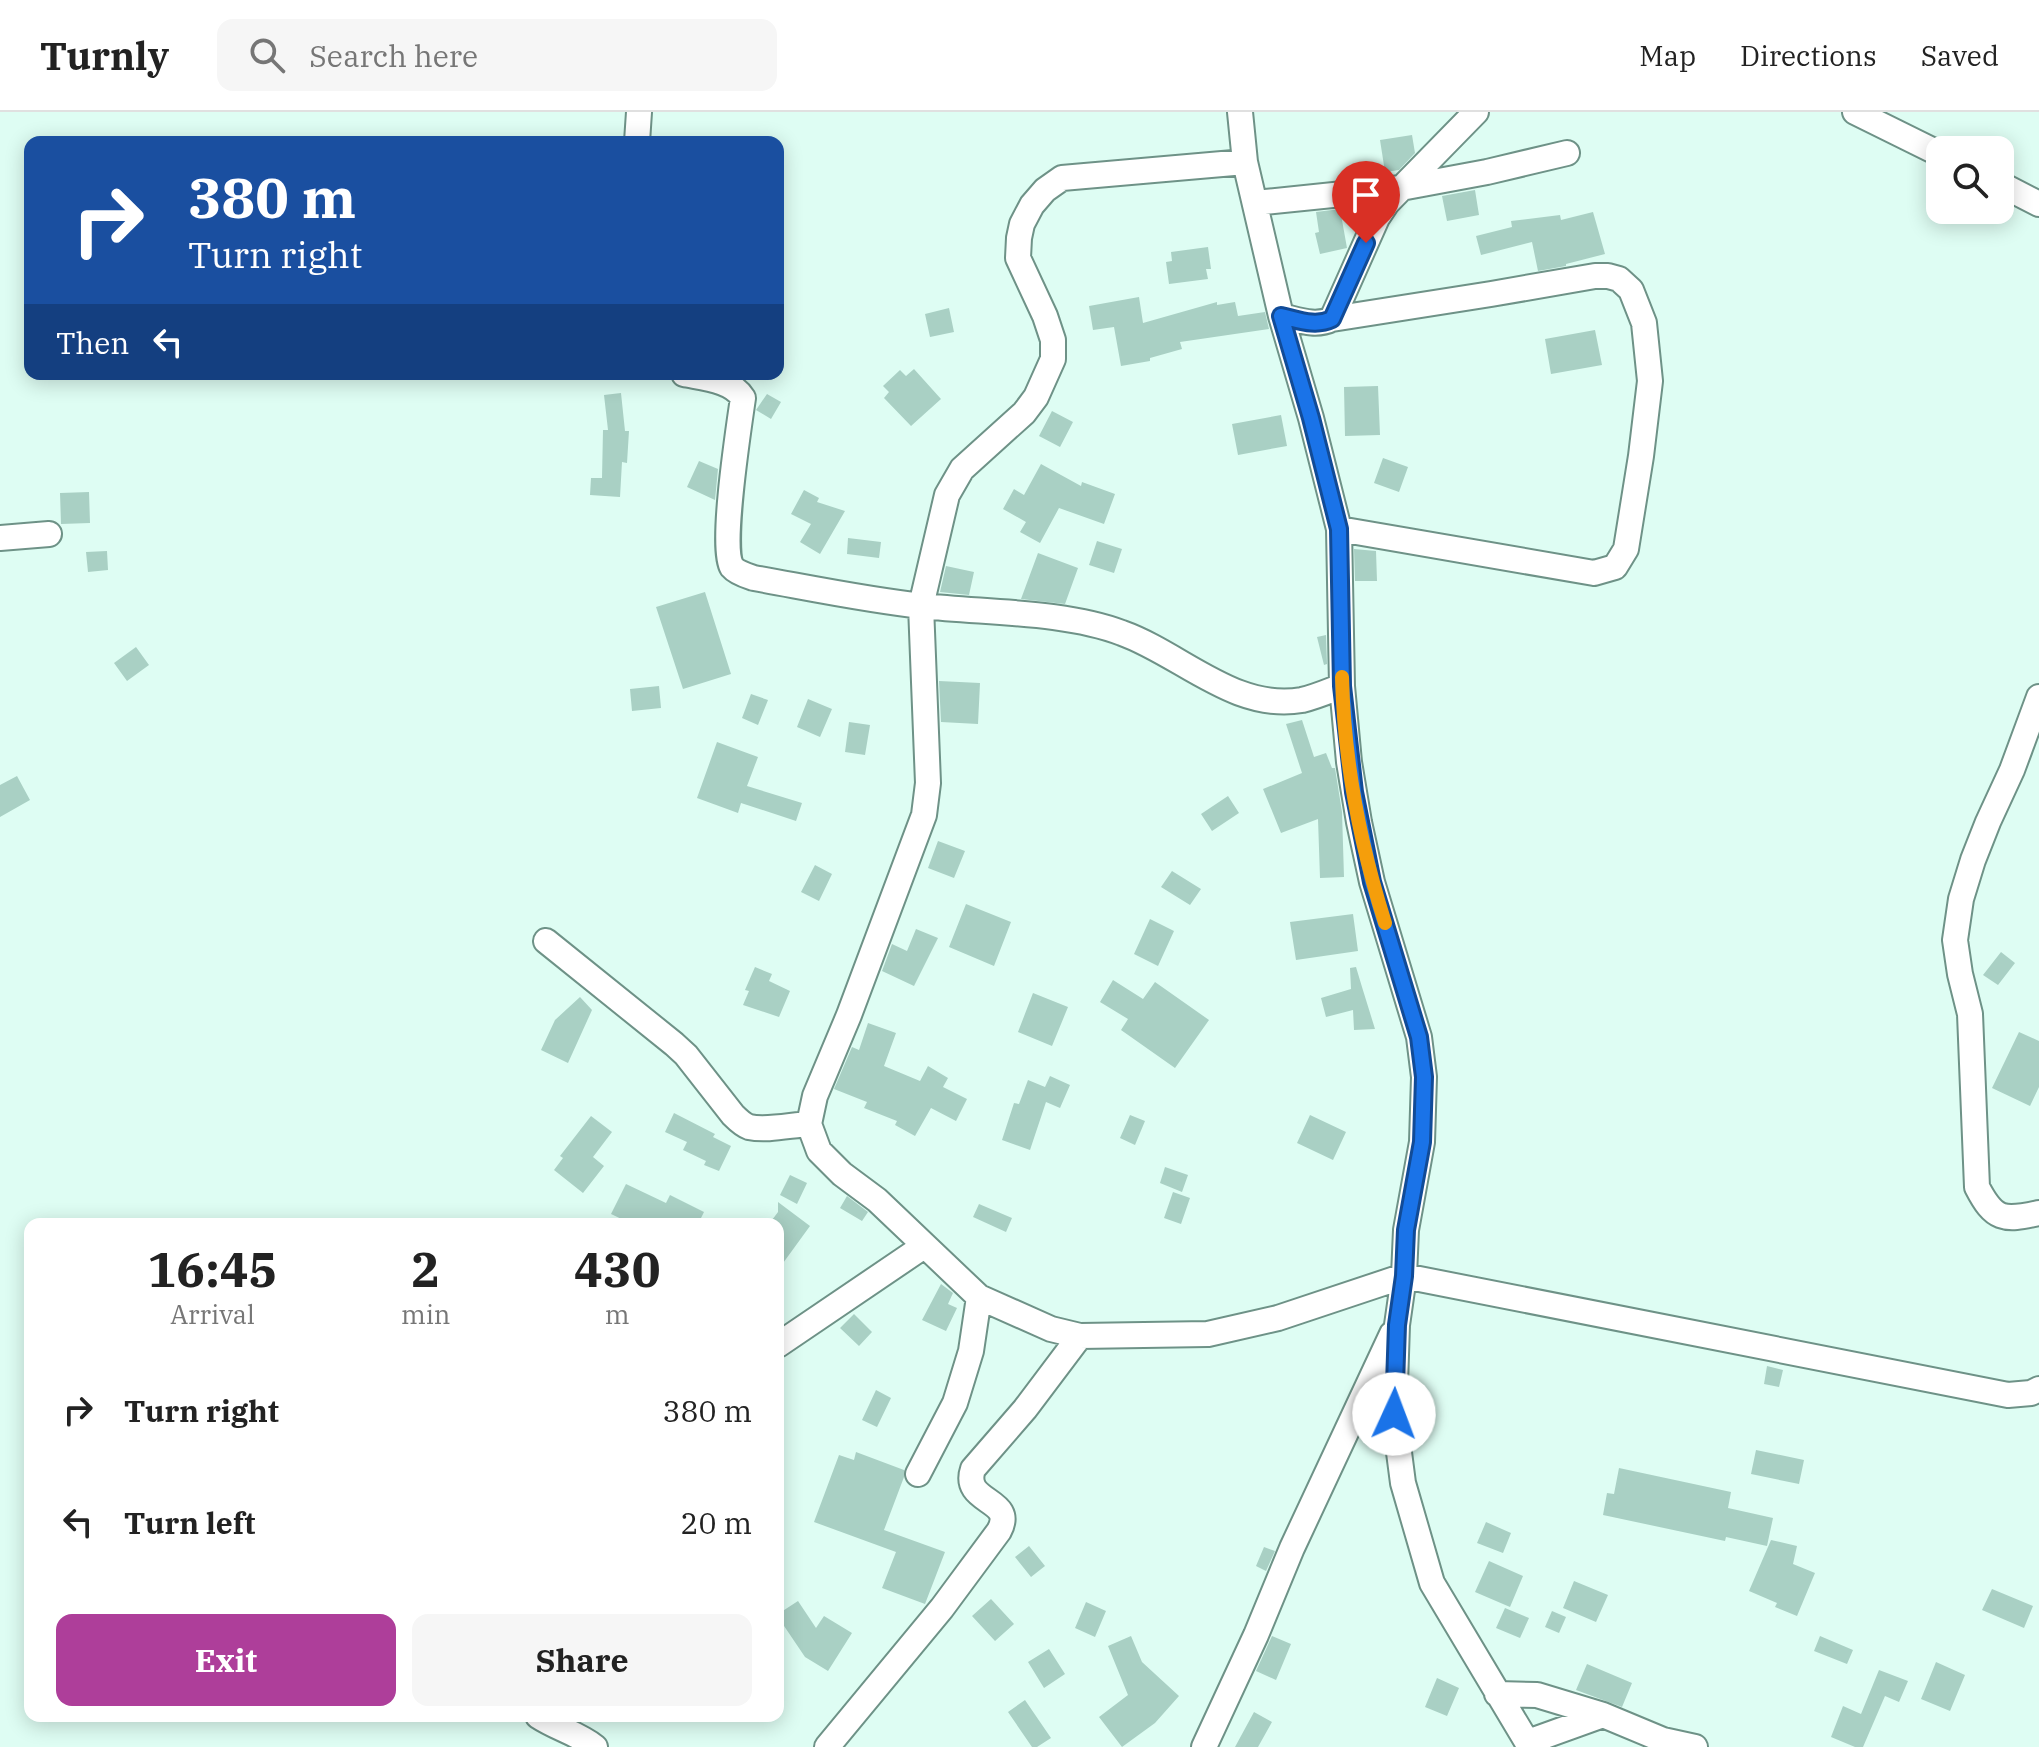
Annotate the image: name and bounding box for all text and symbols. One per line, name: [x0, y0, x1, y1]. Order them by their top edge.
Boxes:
search box: [217, 19, 777, 91]
text: Turnly: [40, 31, 169, 80]
icon: search: [245, 33, 289, 77]
text: Search here: [309, 36, 478, 75]
text: Map: [1639, 37, 1696, 74]
text: Directions: [1740, 37, 1877, 74]
text: Saved: [1921, 37, 1999, 74]
map controls: [1926, 136, 2014, 224]
button: search: [1926, 136, 2014, 224]
text: 380 m: [188, 161, 356, 233]
pin: [1332, 161, 1400, 243]
icon: right: [56, 168, 160, 272]
icon: arrive: [1344, 173, 1388, 217]
text: Turn right: [188, 231, 362, 278]
icon: left: [146, 320, 190, 364]
text: Then: [56, 323, 130, 362]
text: 16:45: [148, 1238, 277, 1300]
text: 2: [411, 1238, 440, 1300]
text: 430: [574, 1238, 660, 1300]
text: Arrival: [170, 1297, 255, 1331]
text: min: [401, 1297, 450, 1331]
text: m: [605, 1297, 630, 1331]
position arrow: [1352, 1372, 1436, 1456]
icon: right: [56, 1388, 100, 1432]
text: Turn right: [124, 1391, 279, 1430]
text: 380 m: [662, 1391, 752, 1430]
icon: left: [56, 1500, 100, 1544]
text: Turn left: [124, 1503, 256, 1542]
text: 20 m: [680, 1503, 752, 1542]
button: Exit: [56, 1614, 396, 1706]
button: Share: [412, 1614, 752, 1706]

